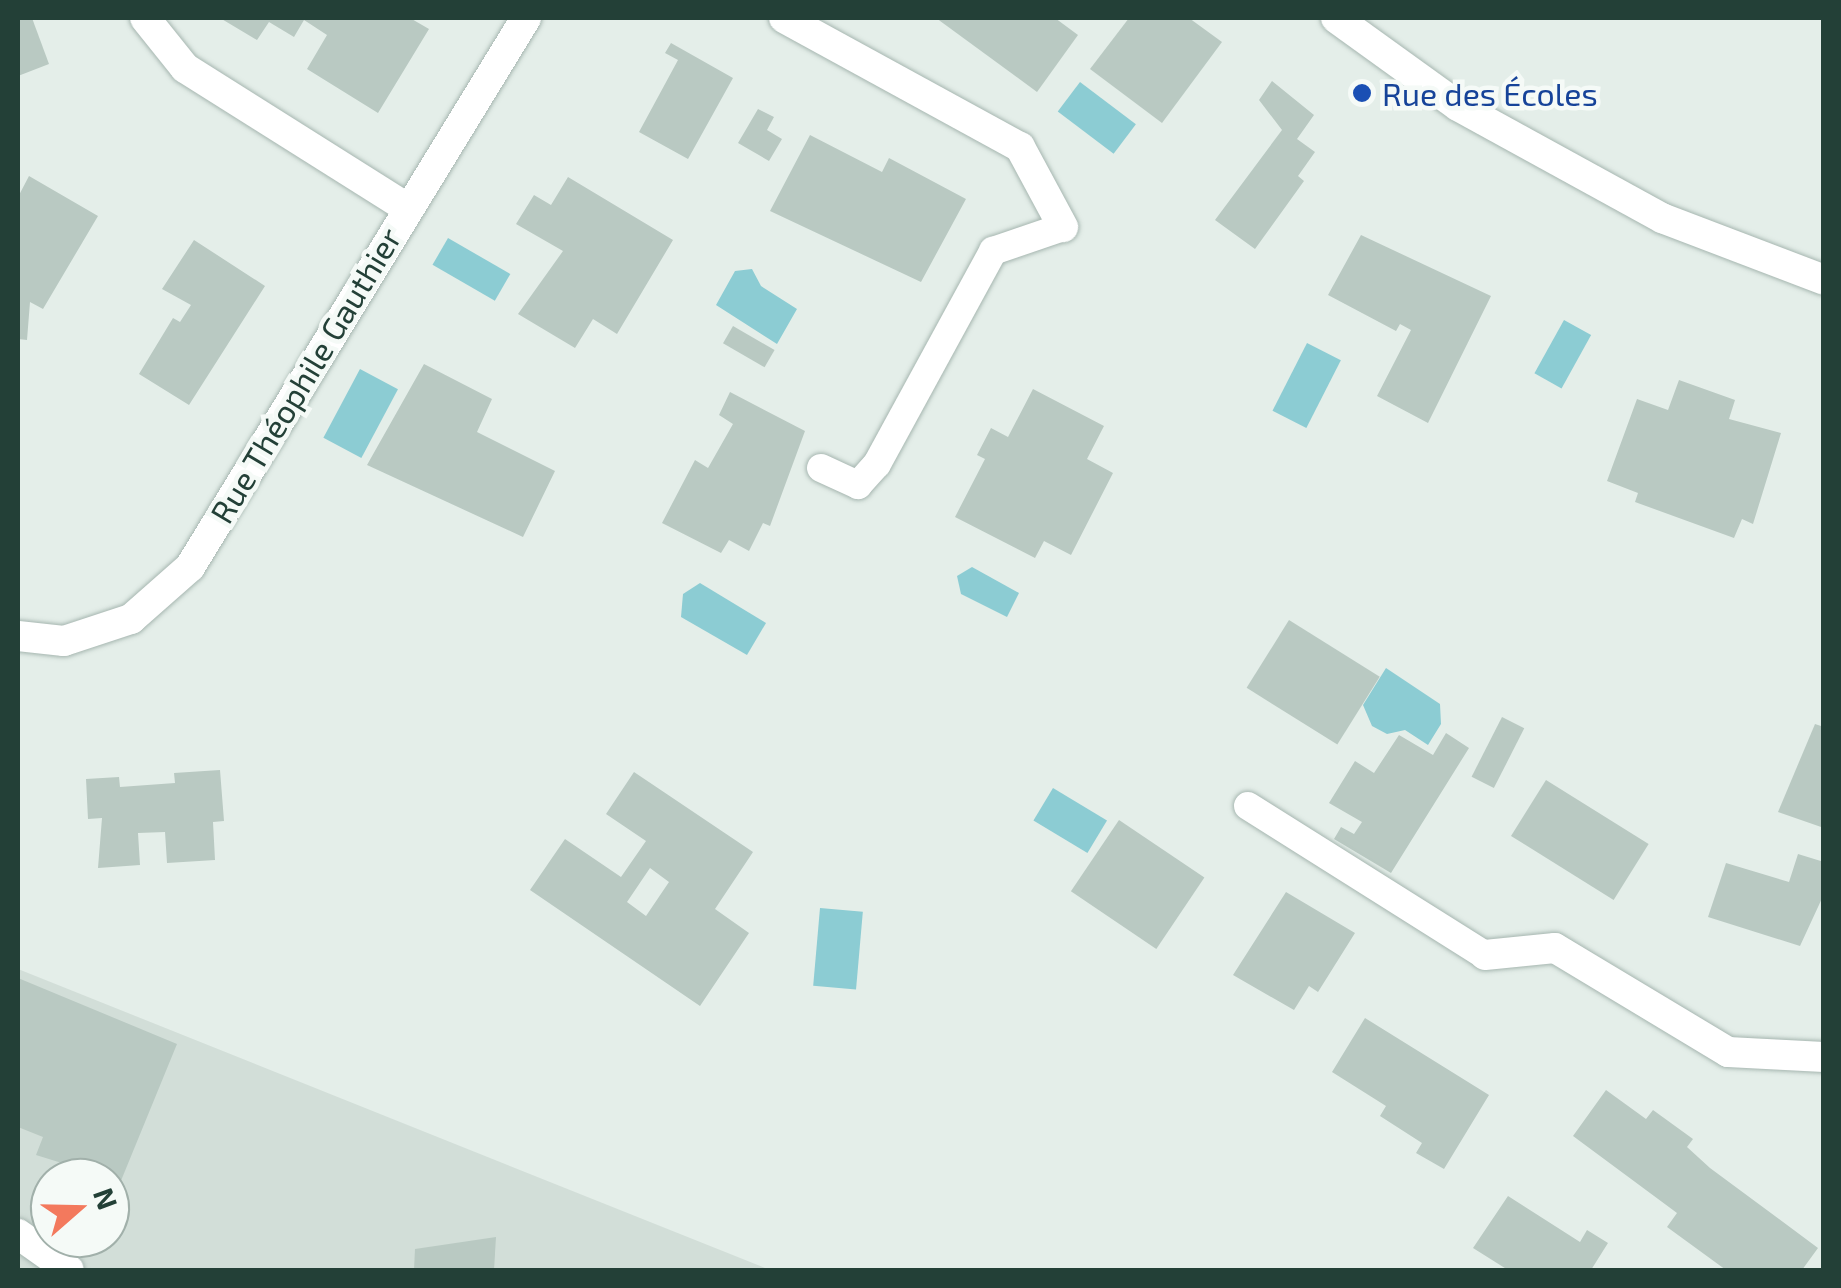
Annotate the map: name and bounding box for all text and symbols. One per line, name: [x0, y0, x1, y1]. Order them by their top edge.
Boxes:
place label: Rue des Écoles: [1382, 74, 1598, 112]
marker: Rue des Écoles: [1351, 82, 1373, 104]
street label: Rue Théophile Gauthier: [201, 220, 409, 530]
north arrow: [30, 1158, 130, 1258]
text: N: [87, 1183, 126, 1214]

